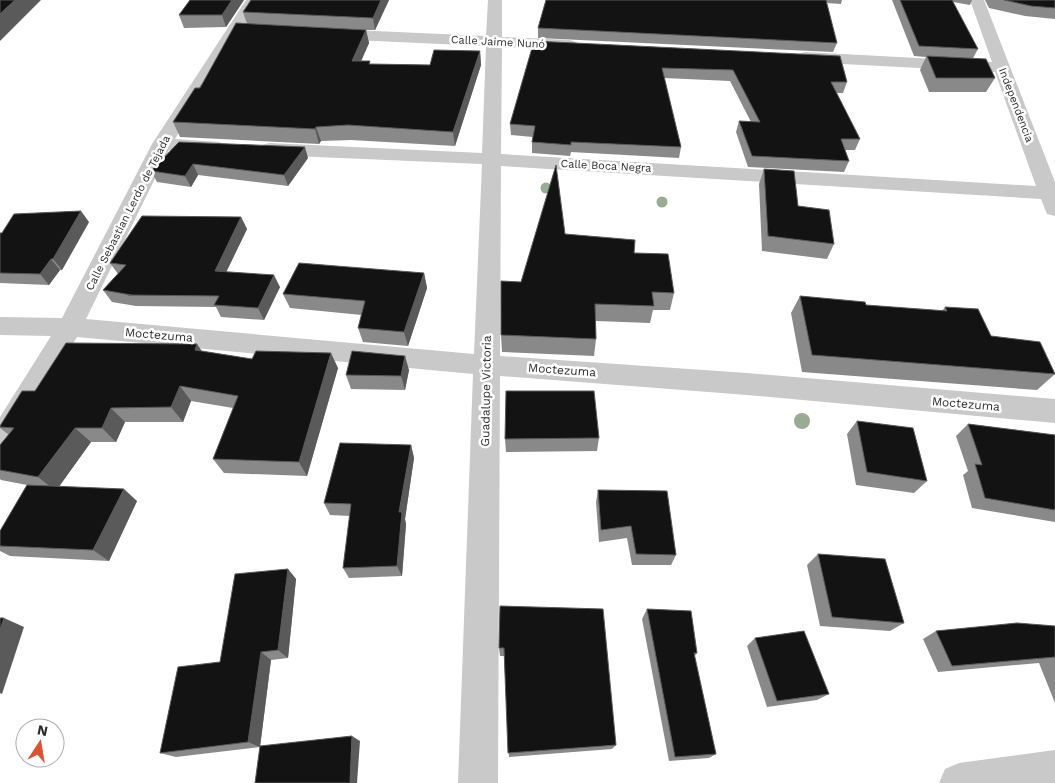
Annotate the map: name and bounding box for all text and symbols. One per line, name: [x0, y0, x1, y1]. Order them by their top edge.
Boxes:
street label: Calle Jaime Nunó: [451, 33, 545, 51]
street label: Independencia: [996, 66, 1036, 144]
street label: Calle Sebastian Lerdo de Tejada: [83, 133, 173, 293]
street label: Calle Boca Negra: [560, 157, 652, 175]
street label: Moctezuma: [124, 325, 194, 345]
street label: Guadalupe Victoria: [478, 335, 494, 447]
street label: Moctezuma: [528, 361, 597, 379]
street label: Moctezuma: [931, 394, 1001, 414]
north arrow: [15, 718, 65, 768]
text: N: [36, 721, 49, 739]

